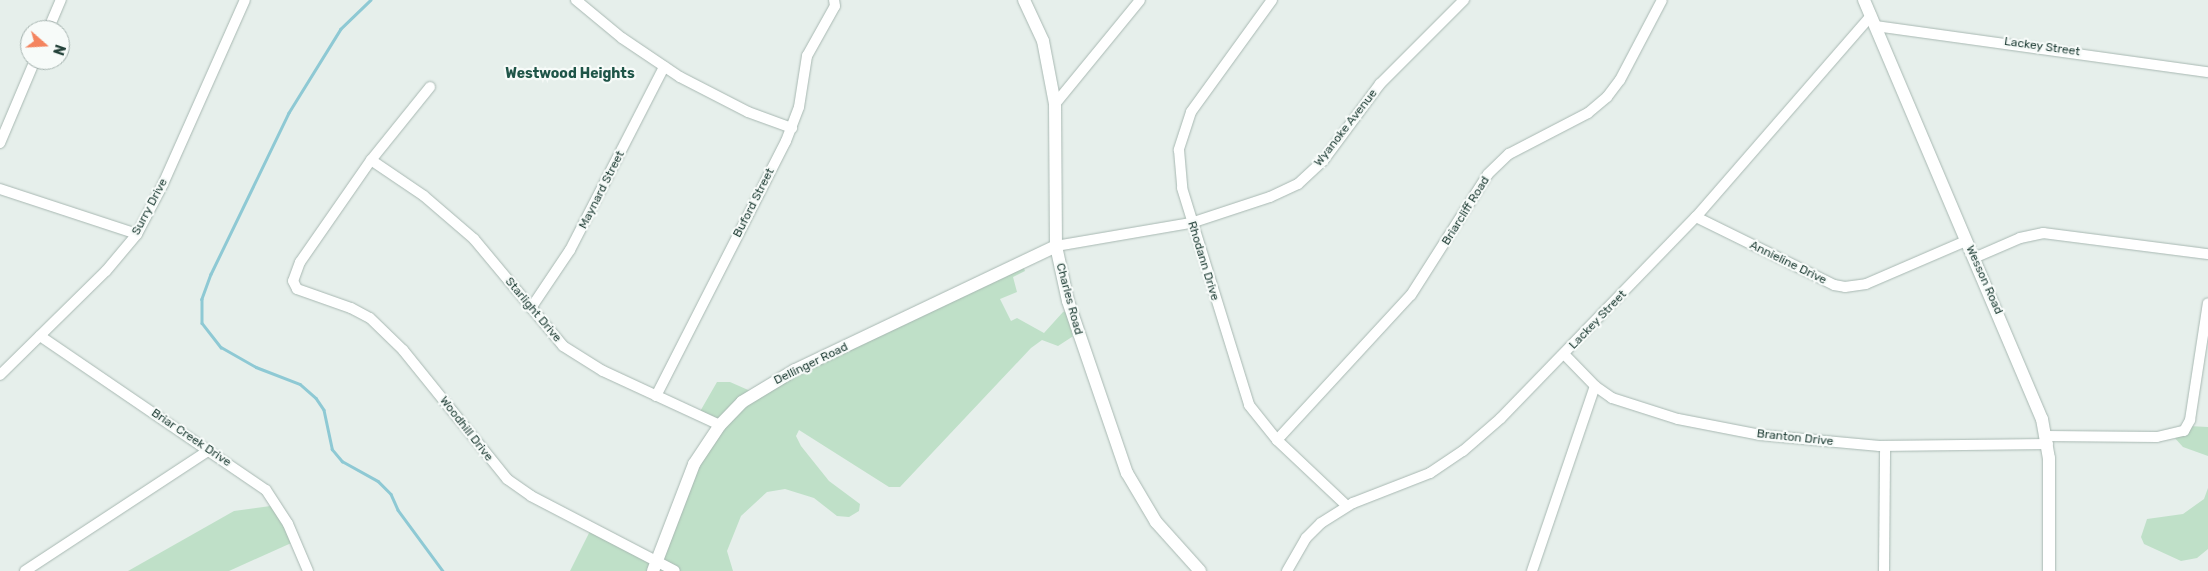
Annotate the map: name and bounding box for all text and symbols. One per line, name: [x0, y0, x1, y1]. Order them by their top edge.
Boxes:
north arrow: [20, 20, 70, 70]
street label: Lackey Street: [2003, 35, 2081, 59]
text: N: [49, 42, 68, 57]
district label: Westwood Heights: [505, 66, 635, 82]
street label: Wyanoke Avenue: [1311, 86, 1381, 170]
street label: Maynard Street: [576, 149, 628, 231]
street label: Buford Street: [730, 166, 778, 240]
street label: Briarcliff Road: [1439, 174, 1493, 248]
street label: Surry Drive: [129, 176, 171, 238]
street label: Rhodann Drive: [1184, 220, 1222, 302]
street label: Annieline Drive: [1747, 238, 1829, 288]
street label: Wesson Road: [1962, 243, 2006, 317]
street label: Charles Road: [1053, 262, 1085, 336]
street label: Starlight Drive: [502, 275, 564, 345]
street label: Lackey Street: [1566, 287, 1630, 353]
street label: Dellinger Road: [772, 340, 850, 388]
street label: Woodhill Drive: [436, 394, 496, 464]
street label: Briar Creek Drive: [148, 406, 234, 470]
street label: Branton Drive: [1756, 427, 1834, 449]

